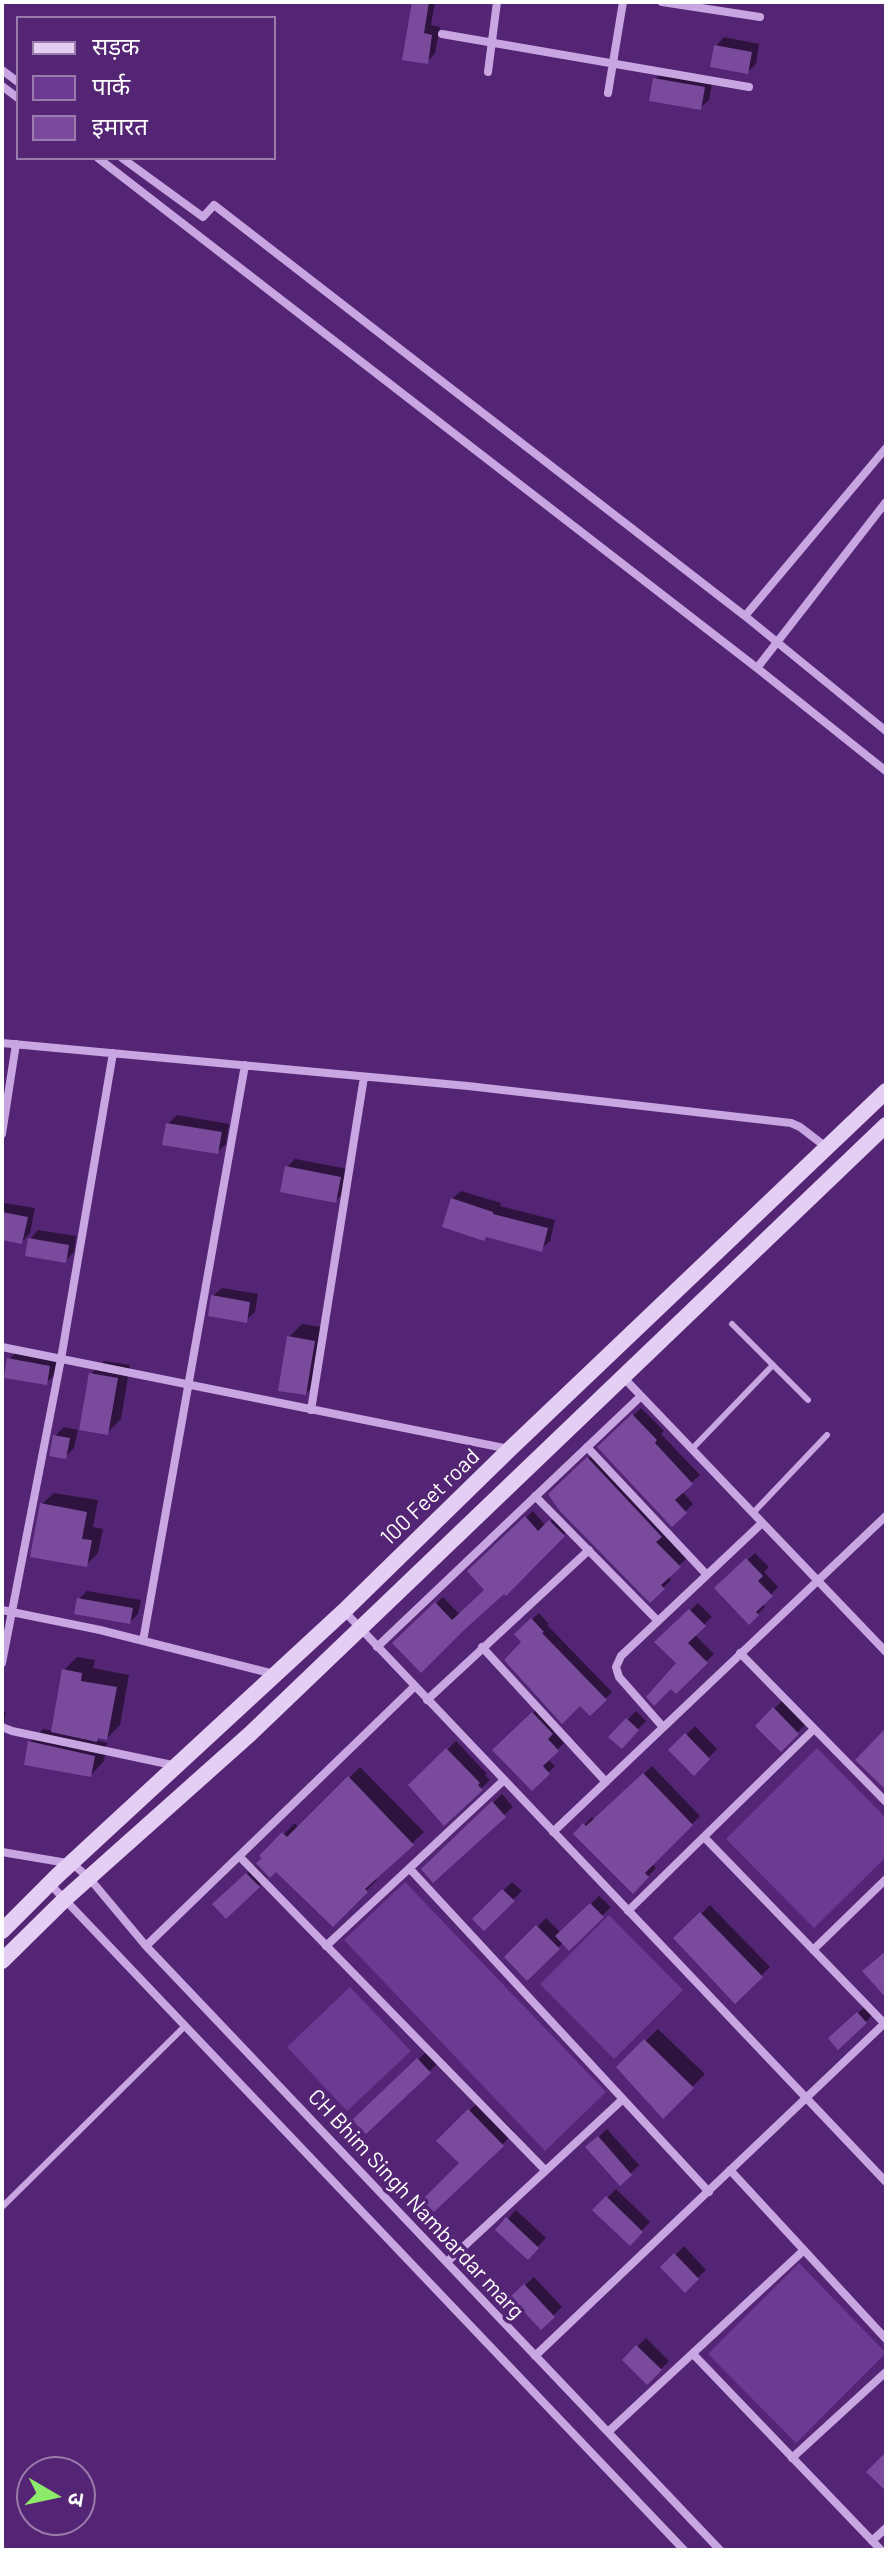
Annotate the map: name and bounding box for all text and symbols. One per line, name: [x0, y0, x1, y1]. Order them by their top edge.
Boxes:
legend: [16, 16, 276, 160]
text: सड़क: [92, 31, 140, 60]
text: पार्क: [92, 71, 130, 100]
text: इमारत: [92, 111, 148, 140]
street label: 100 Feet road: [375, 1443, 485, 1551]
street label: CH Bhim Singh Nambardar marg: [303, 2084, 529, 2324]
north arrow: [16, 2456, 96, 2536]
text: उ: [64, 2491, 92, 2508]

